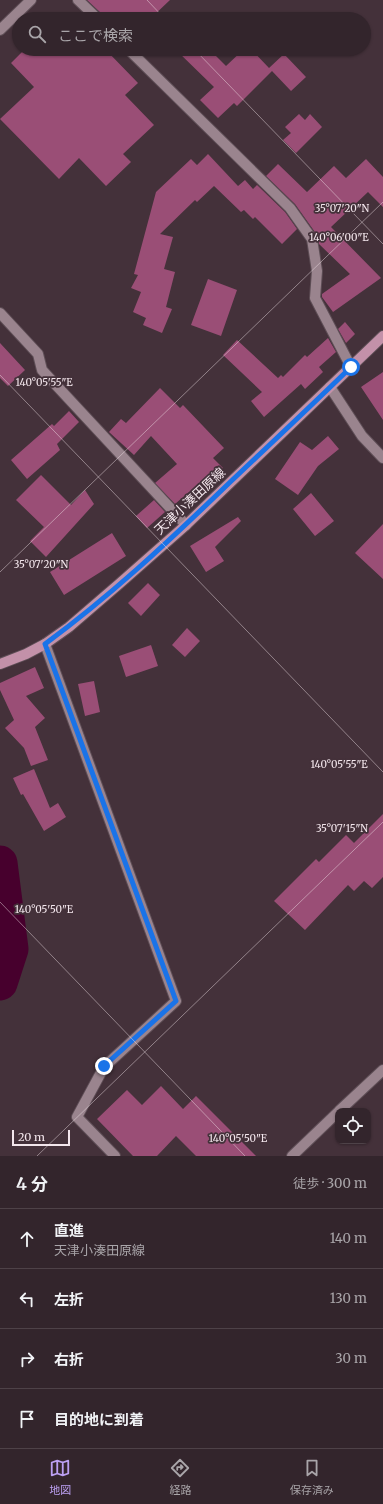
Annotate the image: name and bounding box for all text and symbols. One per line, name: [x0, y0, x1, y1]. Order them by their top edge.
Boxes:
search box: [12, 12, 371, 56]
icon: search: [26, 23, 48, 45]
text: ここで検索: [58, 26, 133, 45]
text: 35°07'20"N: [315, 202, 370, 215]
text: 140°06'00"E: [309, 231, 369, 244]
route start: [342, 358, 360, 376]
text: 140°05'55"E: [15, 376, 73, 389]
street label: 天津小湊田原線: [151, 464, 229, 538]
text: 35°07'20"N: [14, 558, 69, 571]
text: 140°05'55"E: [310, 758, 368, 771]
text: 35°07'15"N: [316, 822, 368, 835]
text: 140°05'50"E: [15, 903, 74, 916]
route end: [95, 1057, 113, 1075]
map controls: [335, 1108, 371, 1144]
button: locate: [335, 1108, 371, 1144]
scale bar: [12, 1128, 70, 1147]
text: 20 m: [18, 1130, 45, 1144]
text: 140°05'50"E: [209, 1132, 268, 1145]
text: 4 分: [16, 1173, 48, 1195]
text: 徒歩 · 300 m: [293, 1175, 367, 1192]
text: 直進: [54, 1221, 84, 1240]
icon: ahead: [16, 1228, 38, 1250]
text: 140 m: [330, 1230, 367, 1247]
text: 天津小湊田原線: [54, 1242, 145, 1259]
icon: left: [16, 1288, 38, 1310]
text: 左折: [54, 1290, 84, 1309]
text: 130 m: [330, 1290, 367, 1307]
icon: right: [16, 1348, 38, 1370]
text: 右折: [54, 1350, 84, 1369]
text: 30 m: [335, 1350, 367, 1367]
icon: arrive: [16, 1408, 38, 1430]
text: 目的地に到着: [54, 1410, 144, 1429]
tab: 地図: [49, 1457, 71, 1497]
tab: 経路: [169, 1457, 191, 1497]
tab: 保存済み: [290, 1457, 334, 1497]

